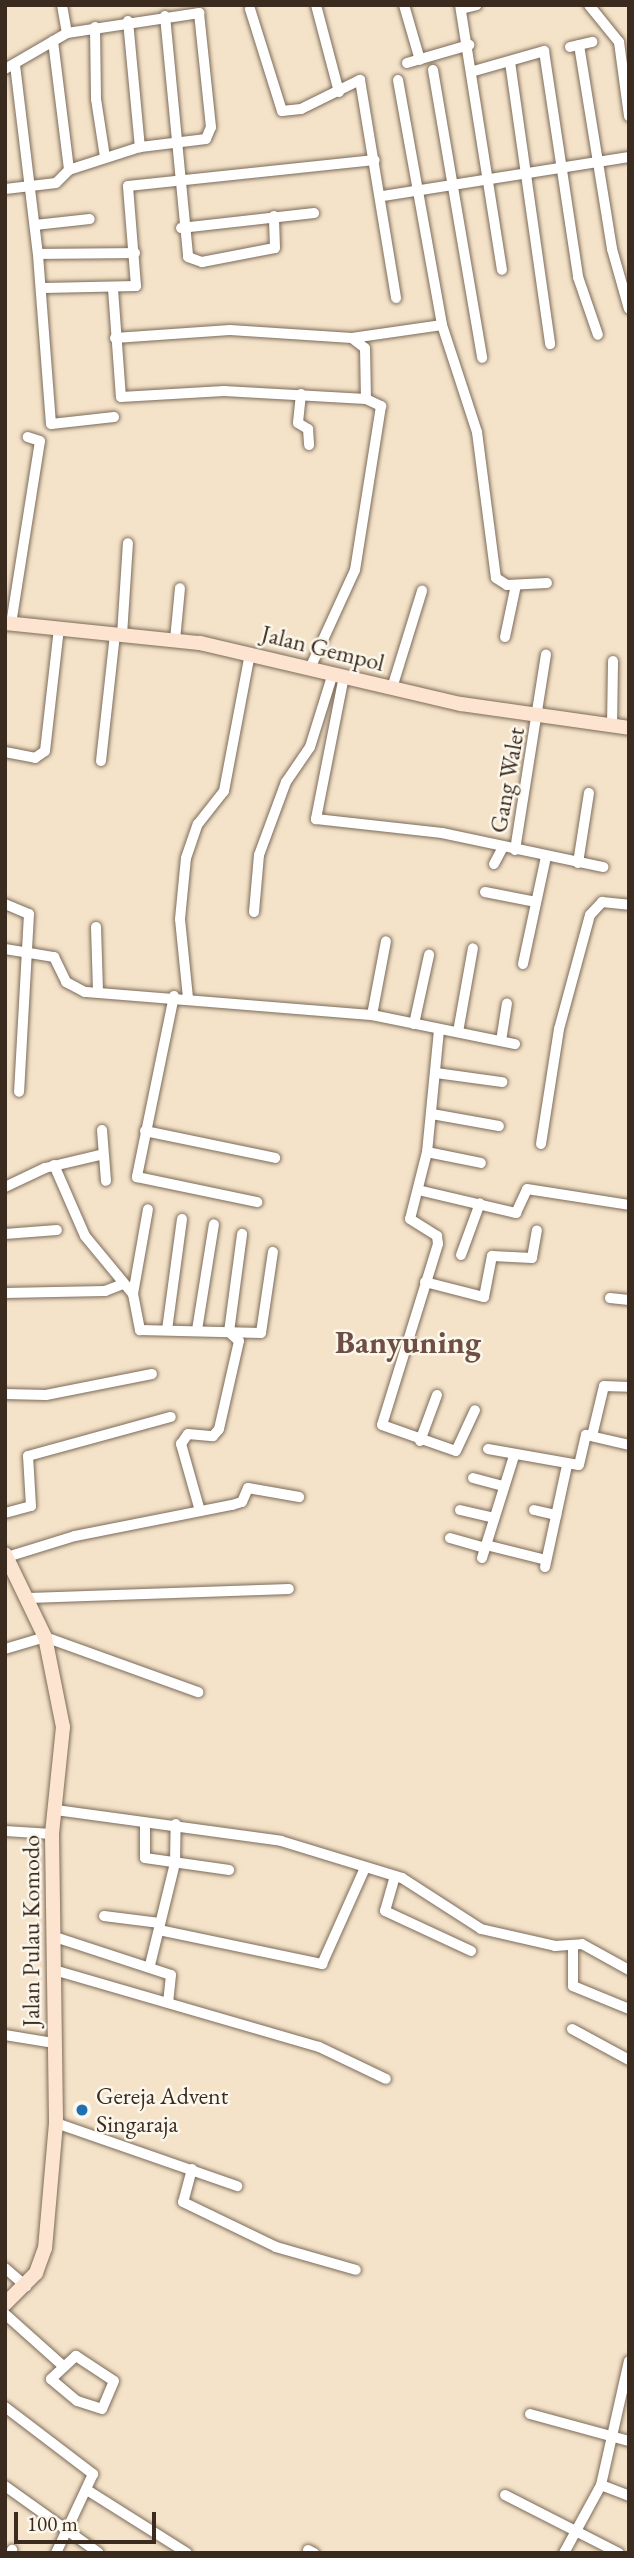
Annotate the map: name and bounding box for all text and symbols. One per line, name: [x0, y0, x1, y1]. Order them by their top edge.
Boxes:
street label: Jalan Gempol: [258, 619, 388, 677]
street label: Gang Walet: [484, 725, 530, 835]
district label: Banyuning: [335, 1323, 481, 1361]
street label: Jalan Pulau Komodo: [17, 1835, 45, 2027]
place label: Gereja Advent Singaraja: [96, 2082, 228, 2138]
marker: Gereja Advent Singaraja: [74, 2102, 90, 2118]
scale bar: [18, 2498, 159, 2542]
text: 100 m: [27, 2510, 78, 2537]

